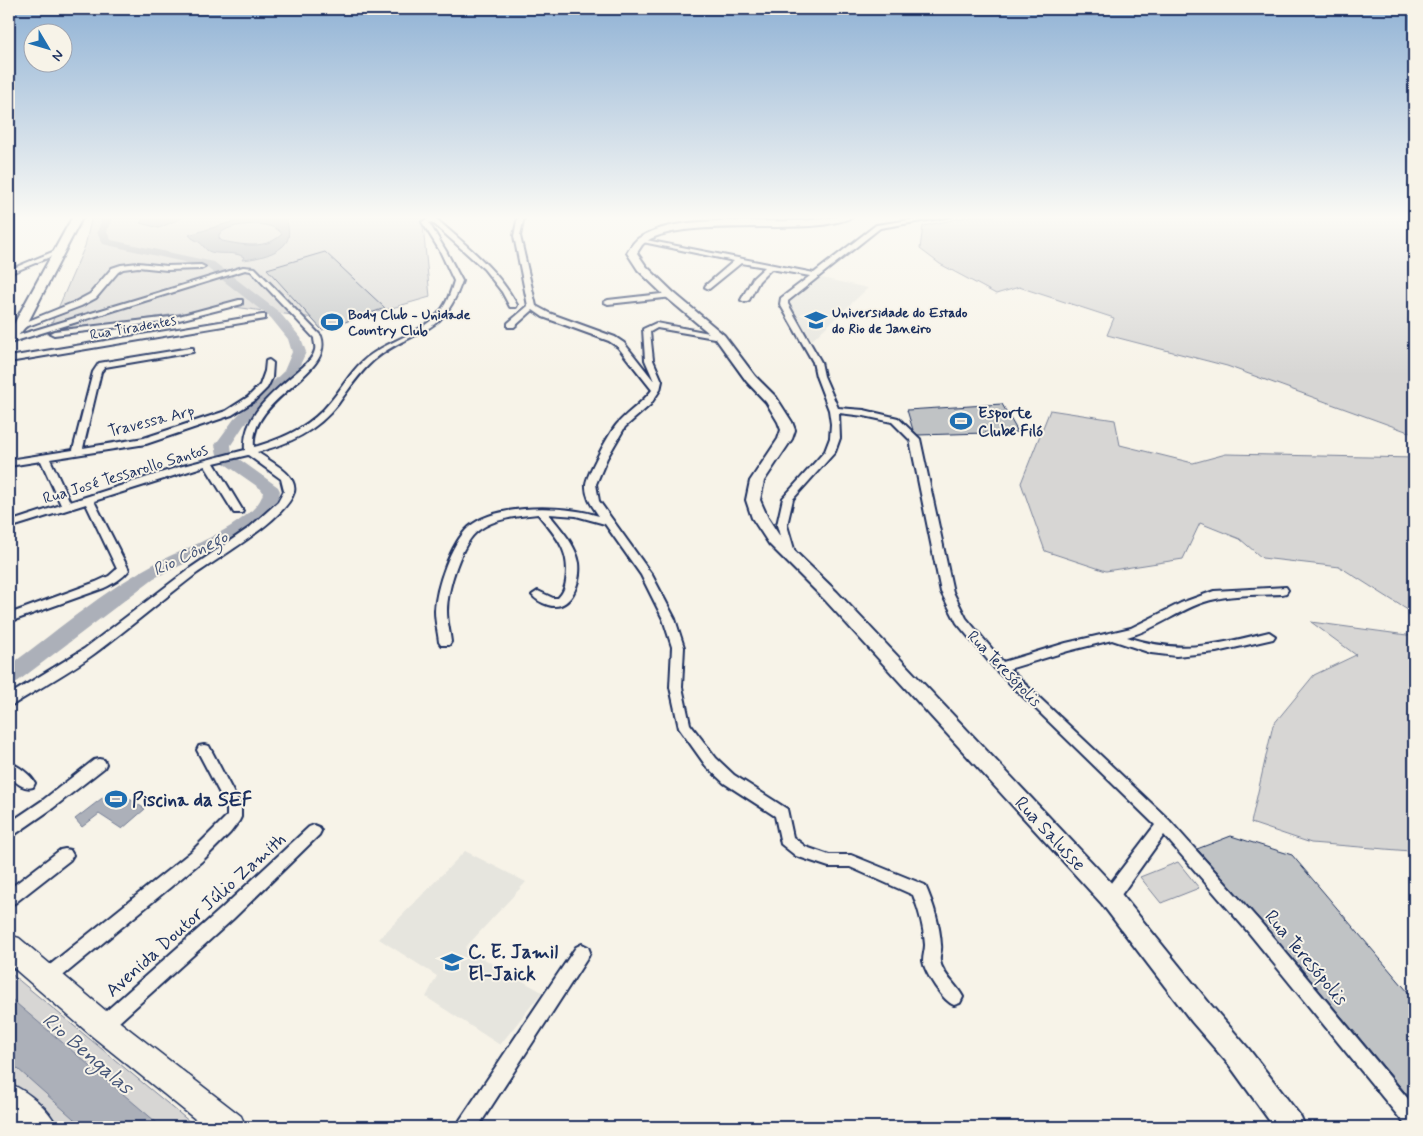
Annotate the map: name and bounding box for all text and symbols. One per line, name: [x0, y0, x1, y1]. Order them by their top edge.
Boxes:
north arrow: [22, 22, 72, 72]
text: N: [47, 46, 67, 65]
place label: Universidade do Estado do Rio de Janeiro: [832, 304, 968, 338]
place label: Body Club - Unidade Country Club: [348, 306, 471, 340]
school or university icon: Universidade do Estado do Rio de Janeiro: [803, 307, 829, 333]
sports icon: Body Club - Unidade Country Club: [319, 309, 345, 335]
street label: Rua Tiradentes: [89, 311, 178, 344]
street label: Travessa Arp: [106, 401, 197, 442]
place label: Esporte Clube Filó: [978, 403, 1043, 442]
sports icon: Esporte Clube Filó: [948, 408, 974, 434]
street label: Rua José Tessarollo Santos: [40, 439, 211, 510]
water label: Rio Cônego: [149, 525, 233, 584]
street label: Rua Teresópolis: [962, 626, 1046, 712]
sports icon: Piscina da SEF: [103, 786, 129, 812]
place label: Piscina da SEF: [132, 788, 252, 813]
street label: Rua Salusse: [1009, 791, 1091, 877]
street label: Avenida Doutor Júlio Zamith: [100, 827, 292, 1003]
street label: Rua Teresópolis: [1259, 905, 1354, 1011]
place label: C. E. Jamil El-Jaick: [468, 940, 558, 987]
school or university icon: C. E. Jamil El-Jaick: [439, 949, 465, 975]
water label: Rio Bengalas: [35, 1006, 141, 1104]

